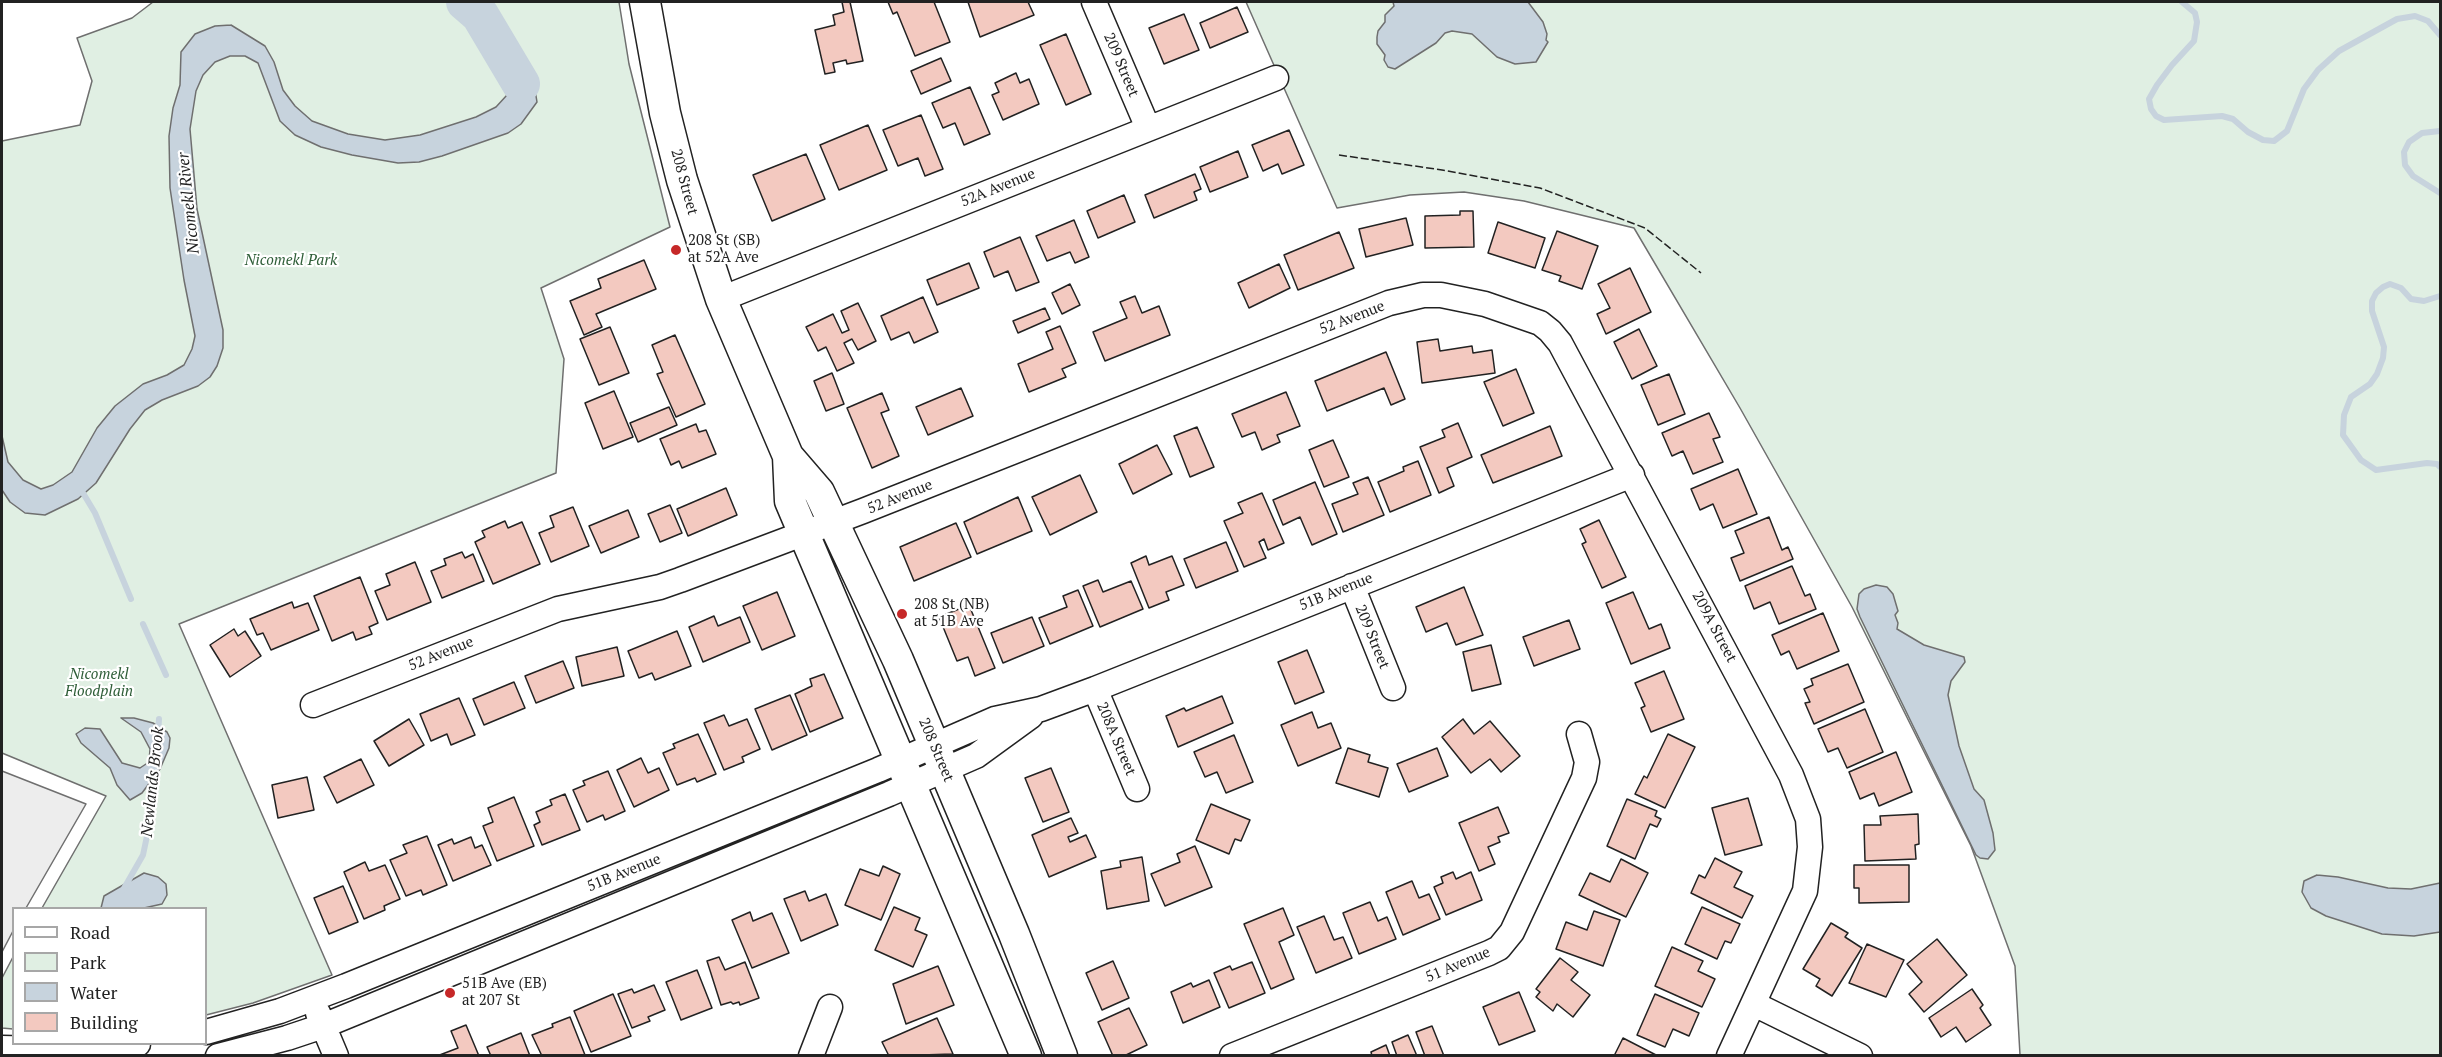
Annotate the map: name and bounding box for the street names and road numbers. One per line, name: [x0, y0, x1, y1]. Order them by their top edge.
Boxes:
street label: 209 Street: [1099, 30, 1143, 100]
street label: 208 Street: [667, 147, 701, 217]
street label: 52A Avenue: [958, 165, 1038, 211]
street label: 52 Avenue: [1317, 297, 1387, 339]
street label: 52 Avenue: [865, 476, 935, 518]
street label: 51B Avenue: [1296, 569, 1376, 615]
street label: 209A Street: [1688, 588, 1740, 666]
street label: 209 Street: [1351, 602, 1393, 672]
street label: 52 Avenue: [406, 633, 476, 675]
street label: 208A Street: [1092, 700, 1140, 778]
street label: 208 Street: [914, 715, 958, 785]
street label: 51B Avenue: [584, 850, 664, 896]
street label: 51 Avenue: [1423, 943, 1493, 987]

